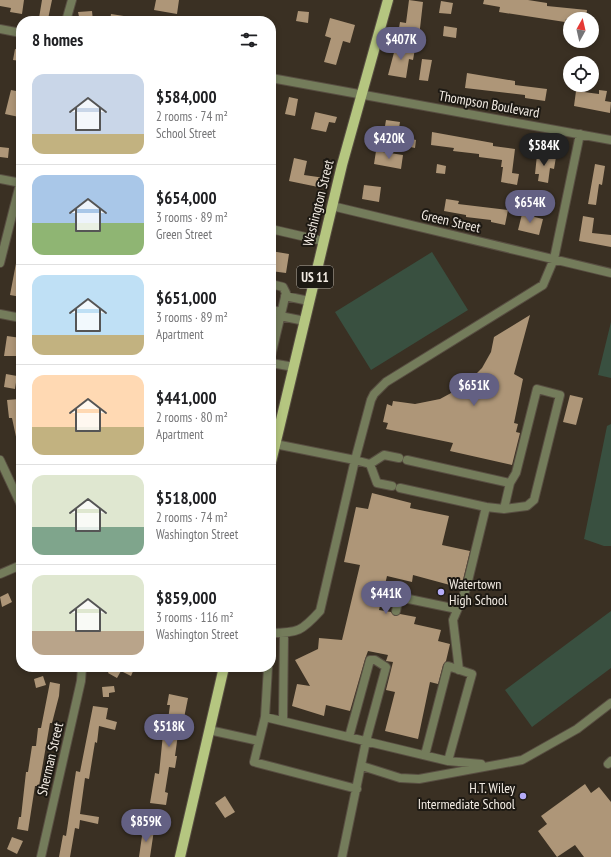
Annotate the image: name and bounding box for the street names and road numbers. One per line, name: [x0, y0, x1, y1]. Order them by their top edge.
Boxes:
street label: Thompson Boulevard: [437, 86, 541, 122]
street label: Washington Street: [299, 158, 337, 248]
street label: Green Street: [420, 205, 483, 237]
road number: US 11: [297, 266, 333, 288]
street label: Sherman Street: [33, 720, 67, 797]

